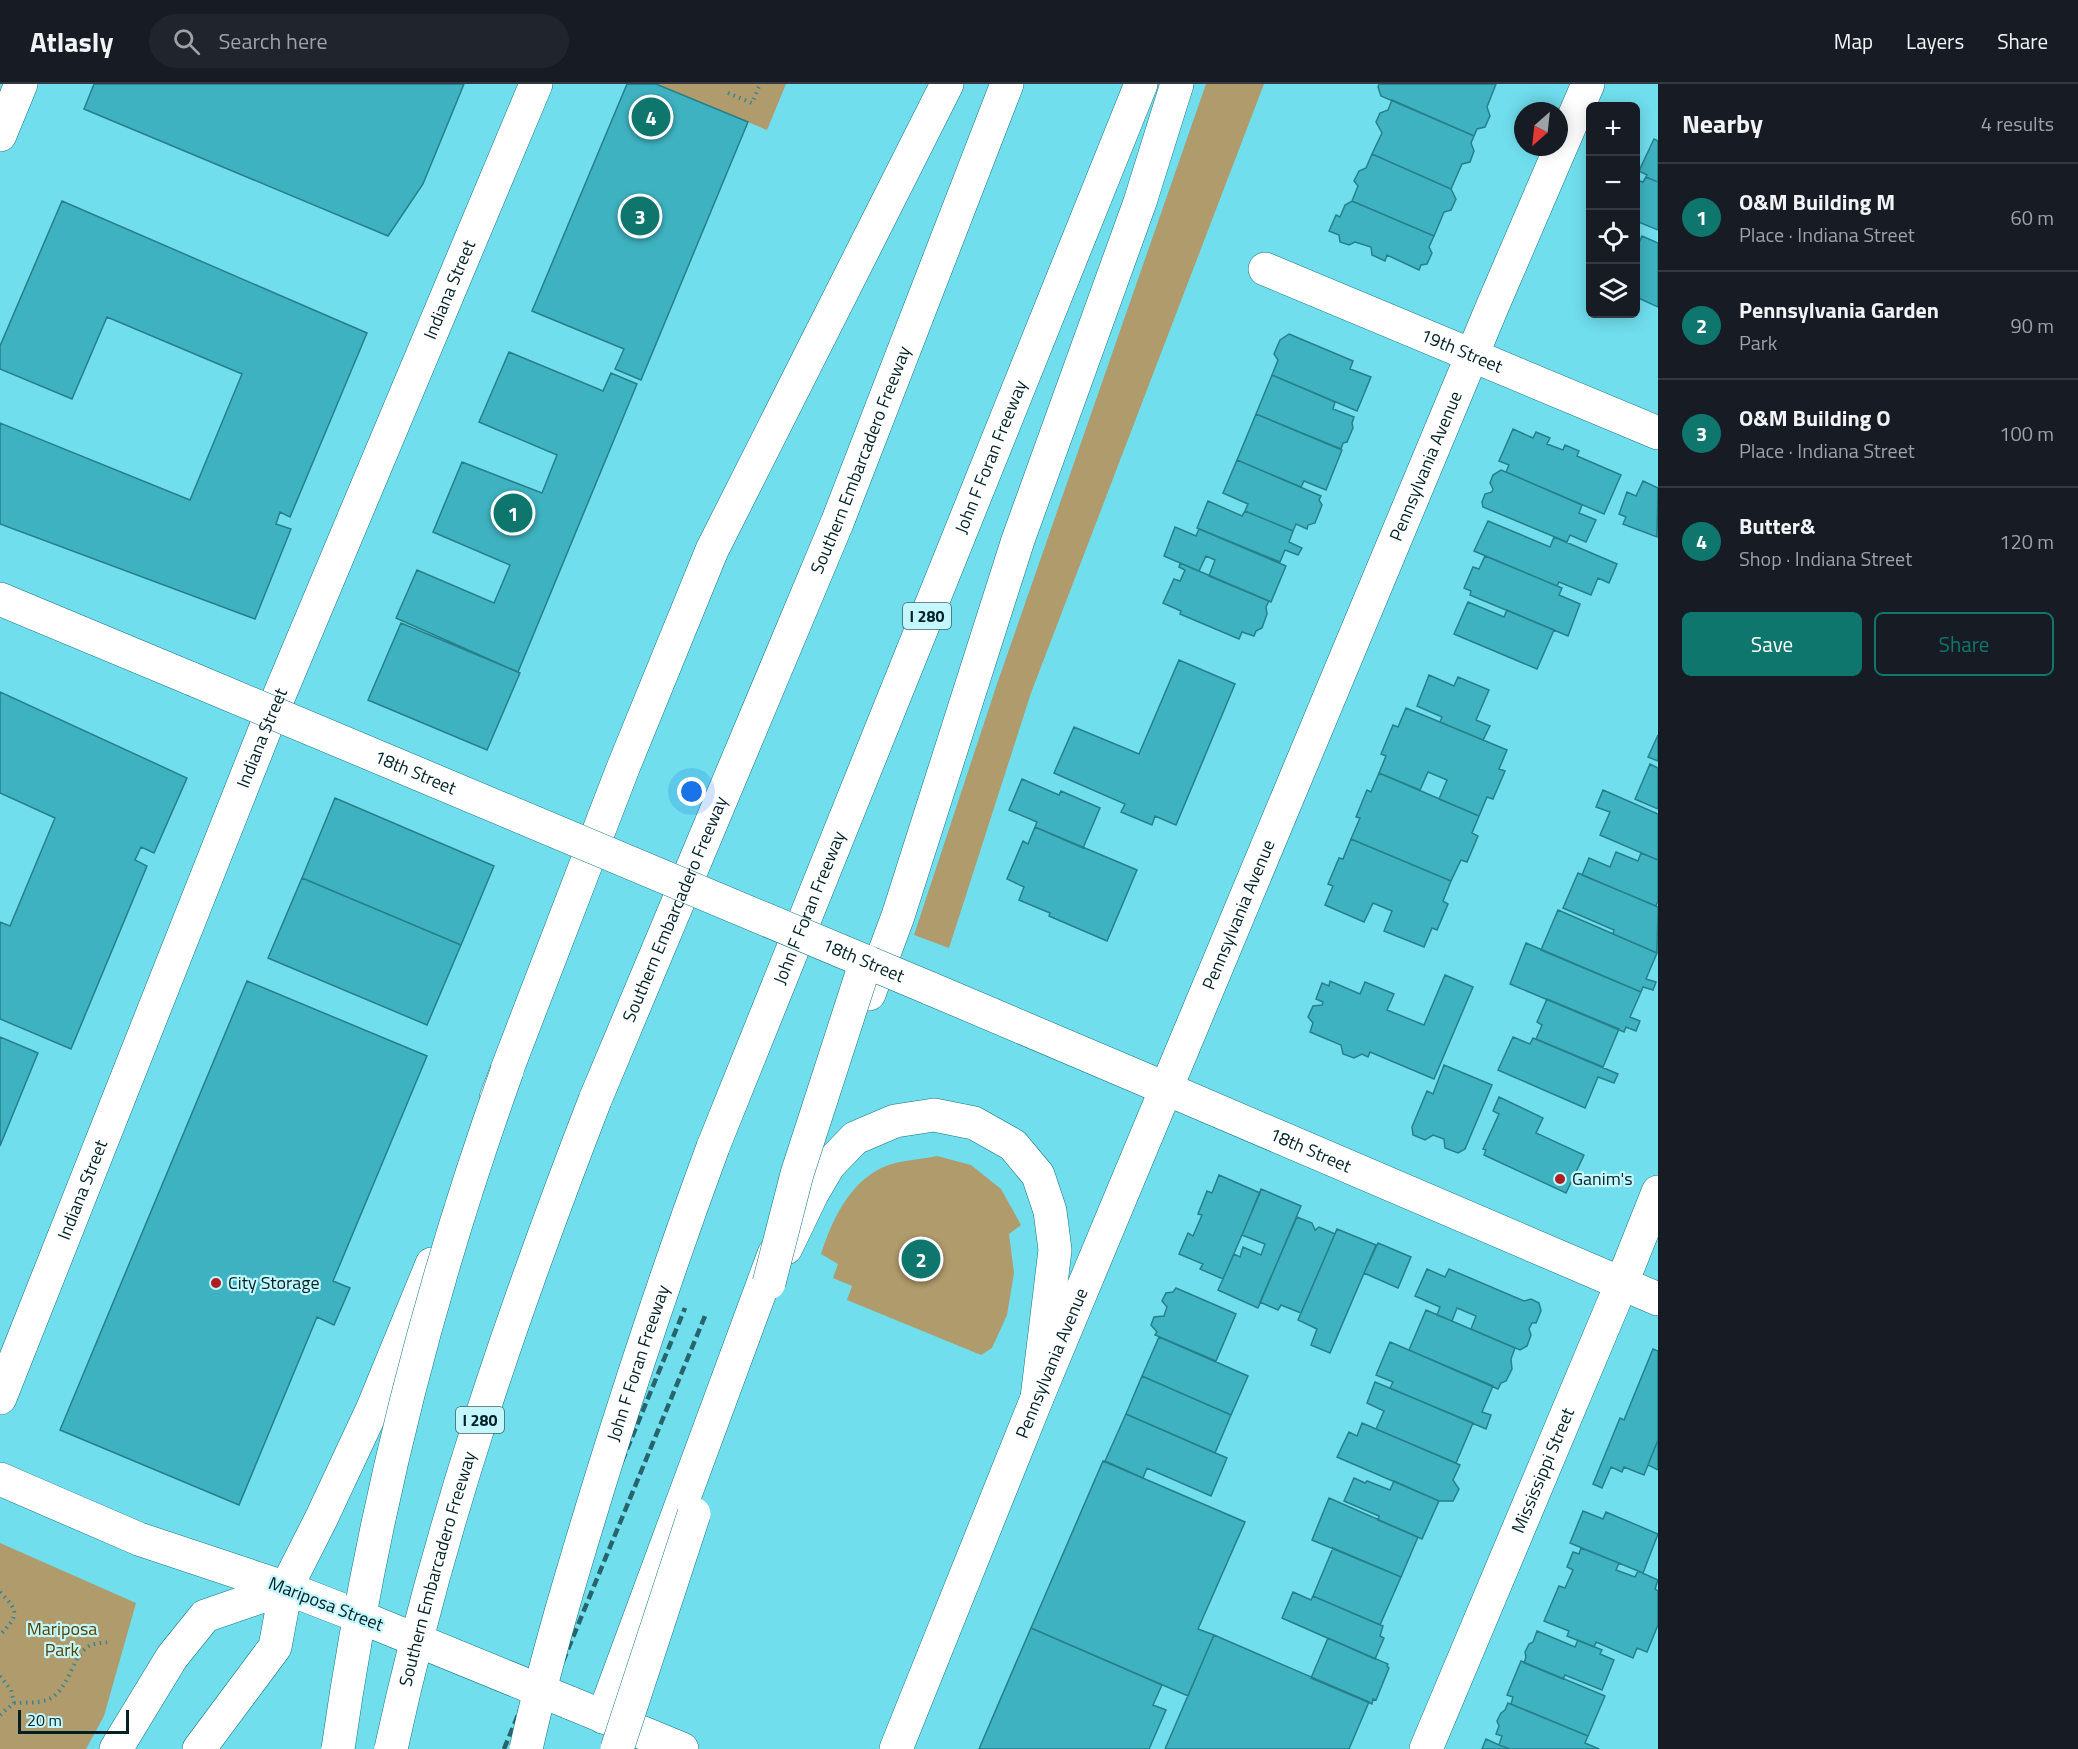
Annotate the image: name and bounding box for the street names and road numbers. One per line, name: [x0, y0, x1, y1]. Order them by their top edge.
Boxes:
street label: Indiana Street: [416, 235, 482, 344]
street label: 19th Street: [1417, 321, 1508, 380]
street label: Southern Embarcadero Freeway: [803, 342, 917, 578]
street label: John F Foran Freeway: [947, 376, 1034, 538]
street label: Pennsylvania Avenue: [1382, 387, 1469, 545]
road number: I 280: [903, 603, 951, 629]
street label: Indiana Street: [229, 683, 294, 792]
street label: 18th Street: [370, 743, 461, 802]
street label: Southern Embarcadero Freeway: [615, 791, 734, 1026]
street label: John F Foran Freeway: [766, 826, 852, 988]
street label: Pennsylvania Avenue: [1195, 835, 1282, 994]
street label: 18th Street: [818, 931, 909, 989]
street label: 18th Street: [1265, 1120, 1356, 1180]
street label: Indiana Street: [50, 1135, 114, 1244]
street label: John F Foran Freeway: [600, 1281, 676, 1445]
street label: Pennsylvania Avenue: [1008, 1284, 1094, 1442]
street label: Mississippi Street: [1504, 1403, 1581, 1537]
road number: I 280: [456, 1407, 504, 1433]
street label: Southern Embarcadero Freeway: [392, 1448, 483, 1689]
street label: Mariposa Street: [265, 1569, 388, 1638]

